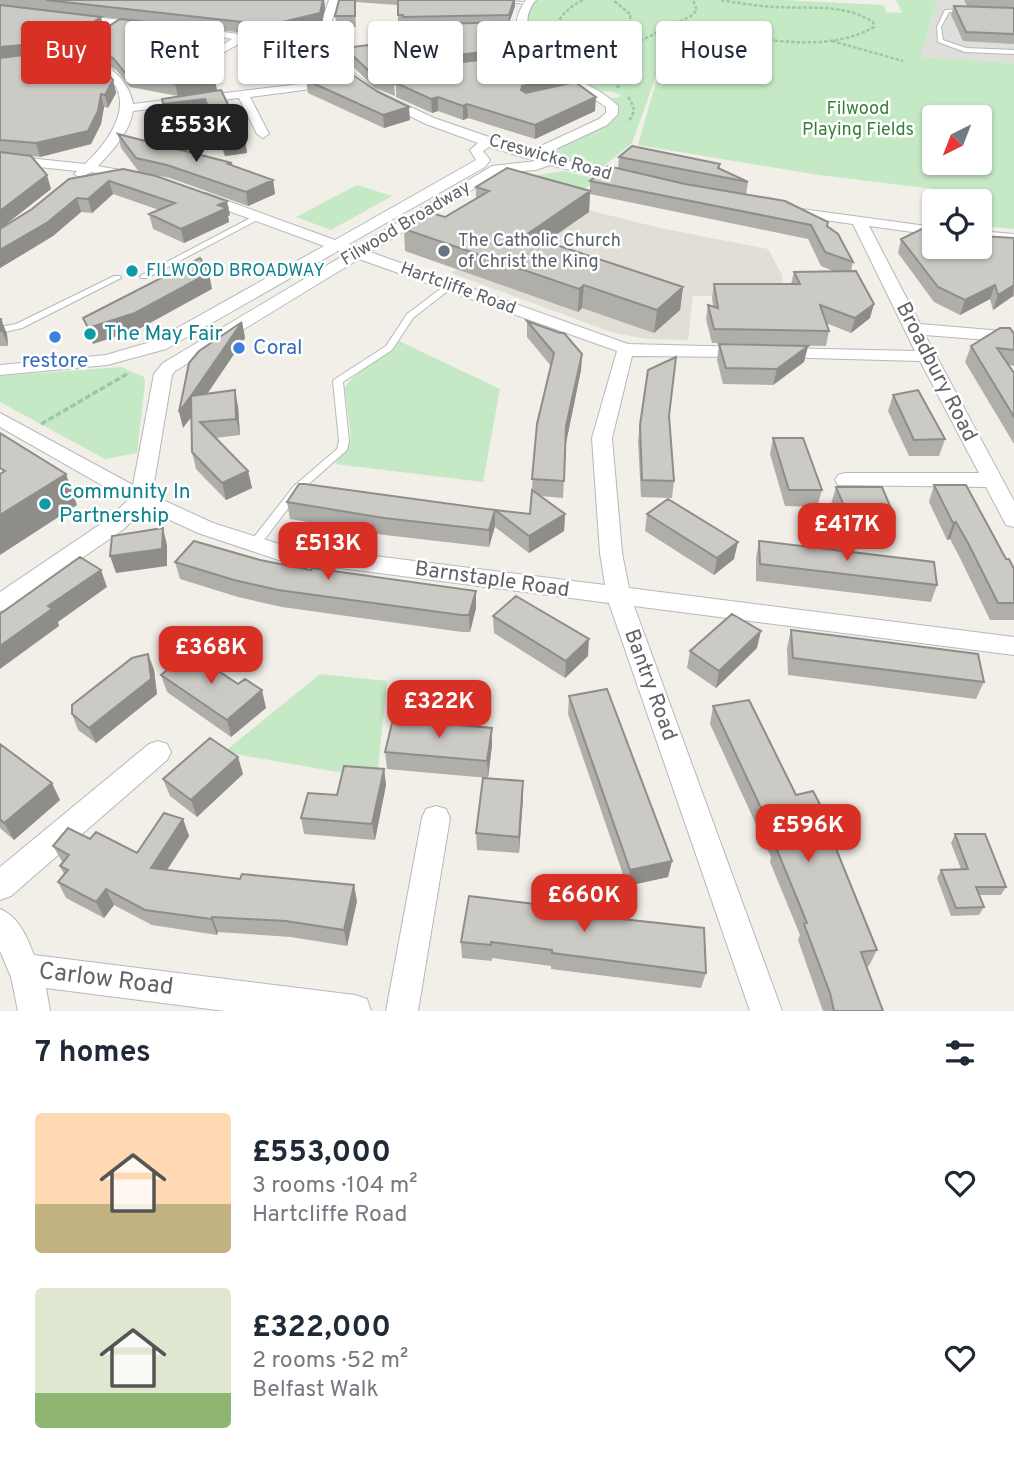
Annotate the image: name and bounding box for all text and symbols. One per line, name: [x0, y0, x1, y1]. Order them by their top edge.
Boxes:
chip: Buy: [21, 21, 111, 84]
chip: Rent: [125, 21, 224, 84]
chip: Filters: [238, 21, 354, 84]
chip: New: [368, 21, 463, 84]
chip: Apartment: [477, 21, 642, 84]
chip: House: [656, 21, 772, 84]
park label: Filwood Playing Fields: [802, 98, 914, 142]
pin: £553K: [147, 104, 245, 164]
north arrow: [922, 105, 992, 175]
map controls: [922, 105, 992, 259]
text: £553K: [160, 112, 232, 141]
street label: Creswicke Road: [486, 129, 614, 187]
street label: Filwood Broadway: [337, 176, 475, 272]
button: locate: [922, 189, 992, 259]
place label: The Catholic Church of Christ the King: [458, 230, 621, 274]
marker: The Catholic Church of Christ the King: [436, 243, 452, 259]
street label: Hartcliffe Road: [397, 257, 519, 321]
place label: FILWOOD BROADWAY: [146, 260, 325, 283]
marker: FILWOOD BROADWAY: [124, 263, 140, 279]
street label: Broadbury Road: [889, 298, 983, 446]
place label: The May Fair: [104, 321, 223, 348]
marker: The May Fair: [82, 326, 98, 342]
marker: restore: [47, 329, 63, 345]
place label: Coral: [253, 335, 303, 362]
marker: Coral: [231, 340, 247, 356]
place label: restore: [22, 348, 88, 375]
place label: Community In Partnership: [59, 479, 191, 530]
marker: Community In Partnership: [37, 496, 53, 512]
pin: £417K: [798, 504, 896, 563]
text: £417K: [814, 511, 880, 540]
pin: £513K: [279, 522, 377, 582]
text: £513K: [294, 530, 362, 559]
street label: Barnstaple Road: [413, 556, 571, 604]
street label: Bantry Road: [617, 625, 683, 745]
pin: £368K: [162, 626, 260, 686]
text: £368K: [175, 634, 247, 663]
pin: £322K: [390, 680, 488, 740]
text: £322K: [403, 688, 475, 717]
pin: £596K: [759, 804, 857, 864]
text: £596K: [772, 812, 844, 841]
pin: £660K: [535, 874, 633, 934]
text: £660K: [547, 882, 621, 911]
street label: Carlow Road: [37, 957, 175, 1003]
icon: filters: [941, 1034, 979, 1072]
text: 7 homes: [35, 1035, 151, 1072]
text: £553,000: [252, 1135, 391, 1172]
icon: home: [91, 1141, 175, 1225]
icon: heart: [941, 1164, 979, 1202]
text: 3 rooms · 104 m²: [252, 1172, 417, 1201]
text: Hartcliffe Road: [252, 1201, 407, 1230]
text: £322,000: [252, 1310, 391, 1347]
icon: home: [91, 1316, 175, 1400]
icon: heart: [941, 1339, 979, 1377]
text: 2 rooms · 52 m²: [252, 1347, 408, 1376]
text: Belfast Walk: [252, 1376, 379, 1405]

